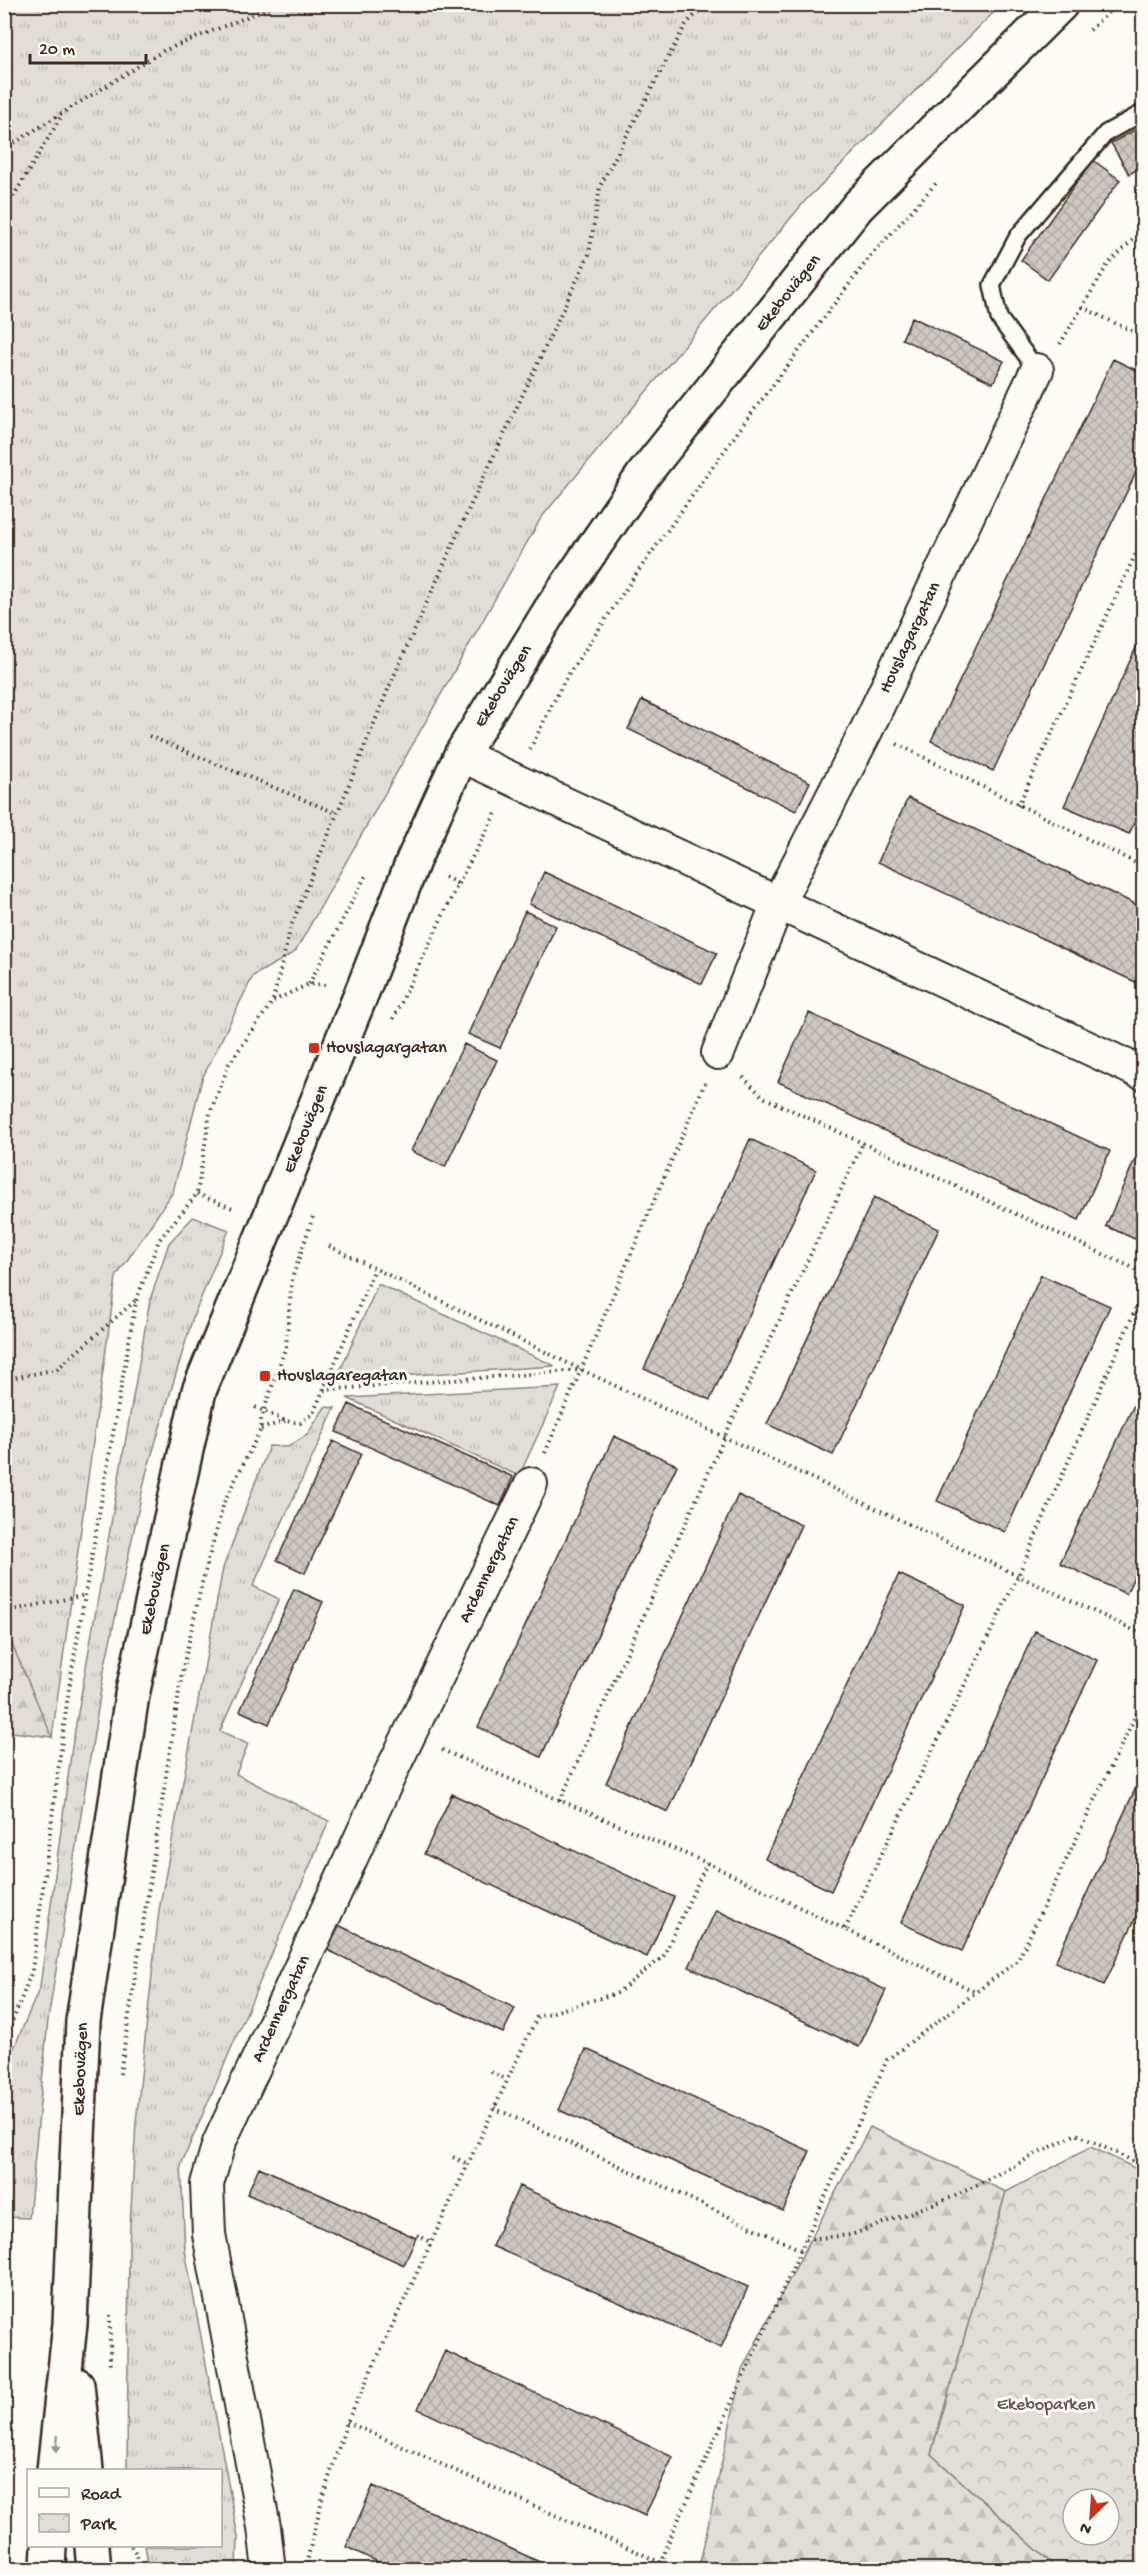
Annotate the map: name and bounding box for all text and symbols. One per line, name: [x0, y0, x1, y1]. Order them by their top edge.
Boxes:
scale bar: [30, 27, 146, 65]
text: 20 m: [39, 40, 75, 61]
street label: Ekebovägen: [751, 250, 826, 336]
street label: Hovslagargatan: [875, 578, 946, 697]
street label: Ekebovägen: [470, 640, 537, 731]
place label: Hovslagargatan: [326, 1038, 447, 1059]
marker: Hovslagargatan: [307, 1041, 321, 1055]
street label: Ekebovägen: [279, 1081, 334, 1176]
place label: Hovslagaregatan: [277, 1366, 408, 1387]
marker: Hovslagaregatan: [258, 1369, 272, 1383]
street label: Ardennergatan: [455, 1513, 524, 1626]
street label: Ekebovägen: [135, 1541, 176, 1637]
street label: Ardennergatan: [247, 1952, 315, 2066]
street label: Ekebovägen: [68, 2022, 93, 2116]
park label: Ekeboparken: [997, 2395, 1096, 2416]
one-way arrow: [52, 2435, 61, 2454]
legend: [27, 2469, 222, 2547]
text: Road: [81, 2485, 122, 2506]
north arrow: [1061, 2487, 1121, 2547]
text: Park: [80, 2515, 117, 2536]
text: N: [1077, 2516, 1095, 2538]

